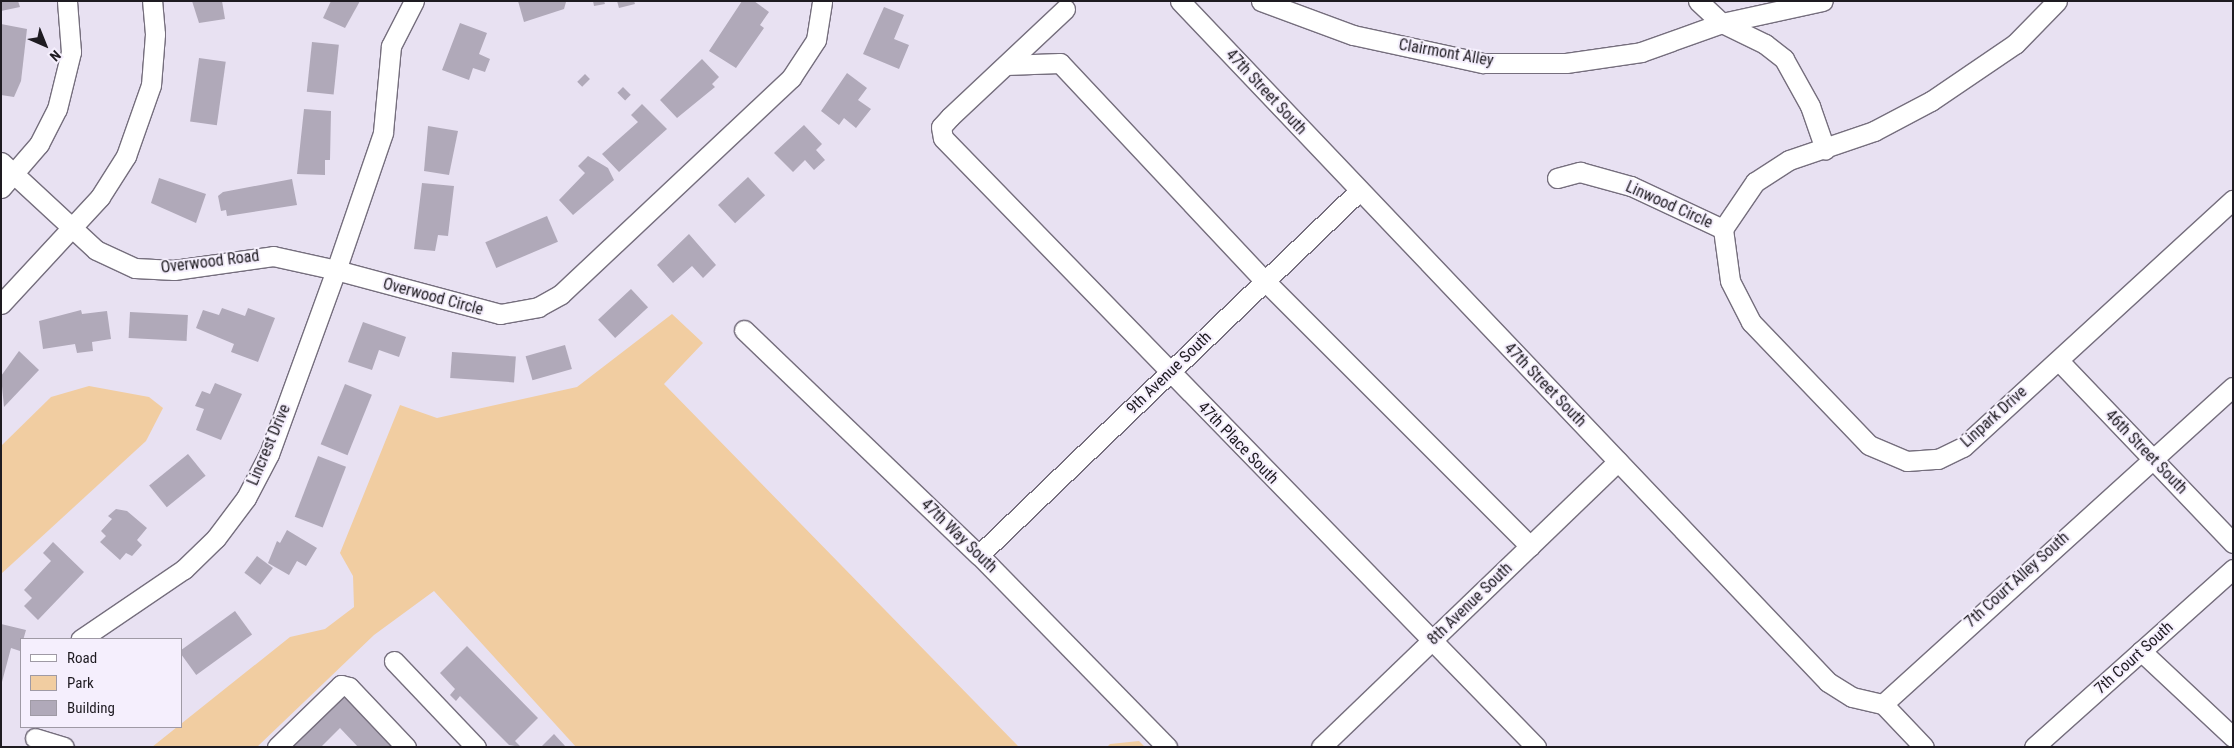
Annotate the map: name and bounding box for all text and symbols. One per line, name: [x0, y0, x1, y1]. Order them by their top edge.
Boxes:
north arrow: [20, 20, 70, 70]
street label: Clairmont Alley: [1397, 35, 1495, 71]
street label: 47th Street South: [1222, 45, 1310, 139]
text: N: [47, 47, 64, 65]
street label: Linwood Circle: [1623, 177, 1715, 233]
street label: Overwood Road: [160, 246, 260, 278]
street label: Overwood Circle: [381, 274, 485, 320]
street label: 9th Avenue South: [1123, 328, 1215, 418]
street label: 47th Street South: [1500, 339, 1590, 431]
street label: Linpark Drive: [1957, 382, 2031, 452]
street label: 47th Place South: [1194, 398, 1282, 488]
street label: Lincrest Drive: [243, 402, 295, 488]
street label: 46th Street South: [2101, 406, 2191, 498]
street label: 47th Way South: [917, 495, 1001, 577]
street label: 7th Court Alley South: [1961, 528, 2073, 632]
street label: 8th Avenue South: [1424, 559, 1516, 649]
street label: 7th Court South: [2091, 618, 2177, 698]
legend: [20, 638, 182, 728]
text: Road: [67, 649, 97, 667]
text: Park: [67, 674, 94, 692]
text: Building: [67, 699, 115, 717]

